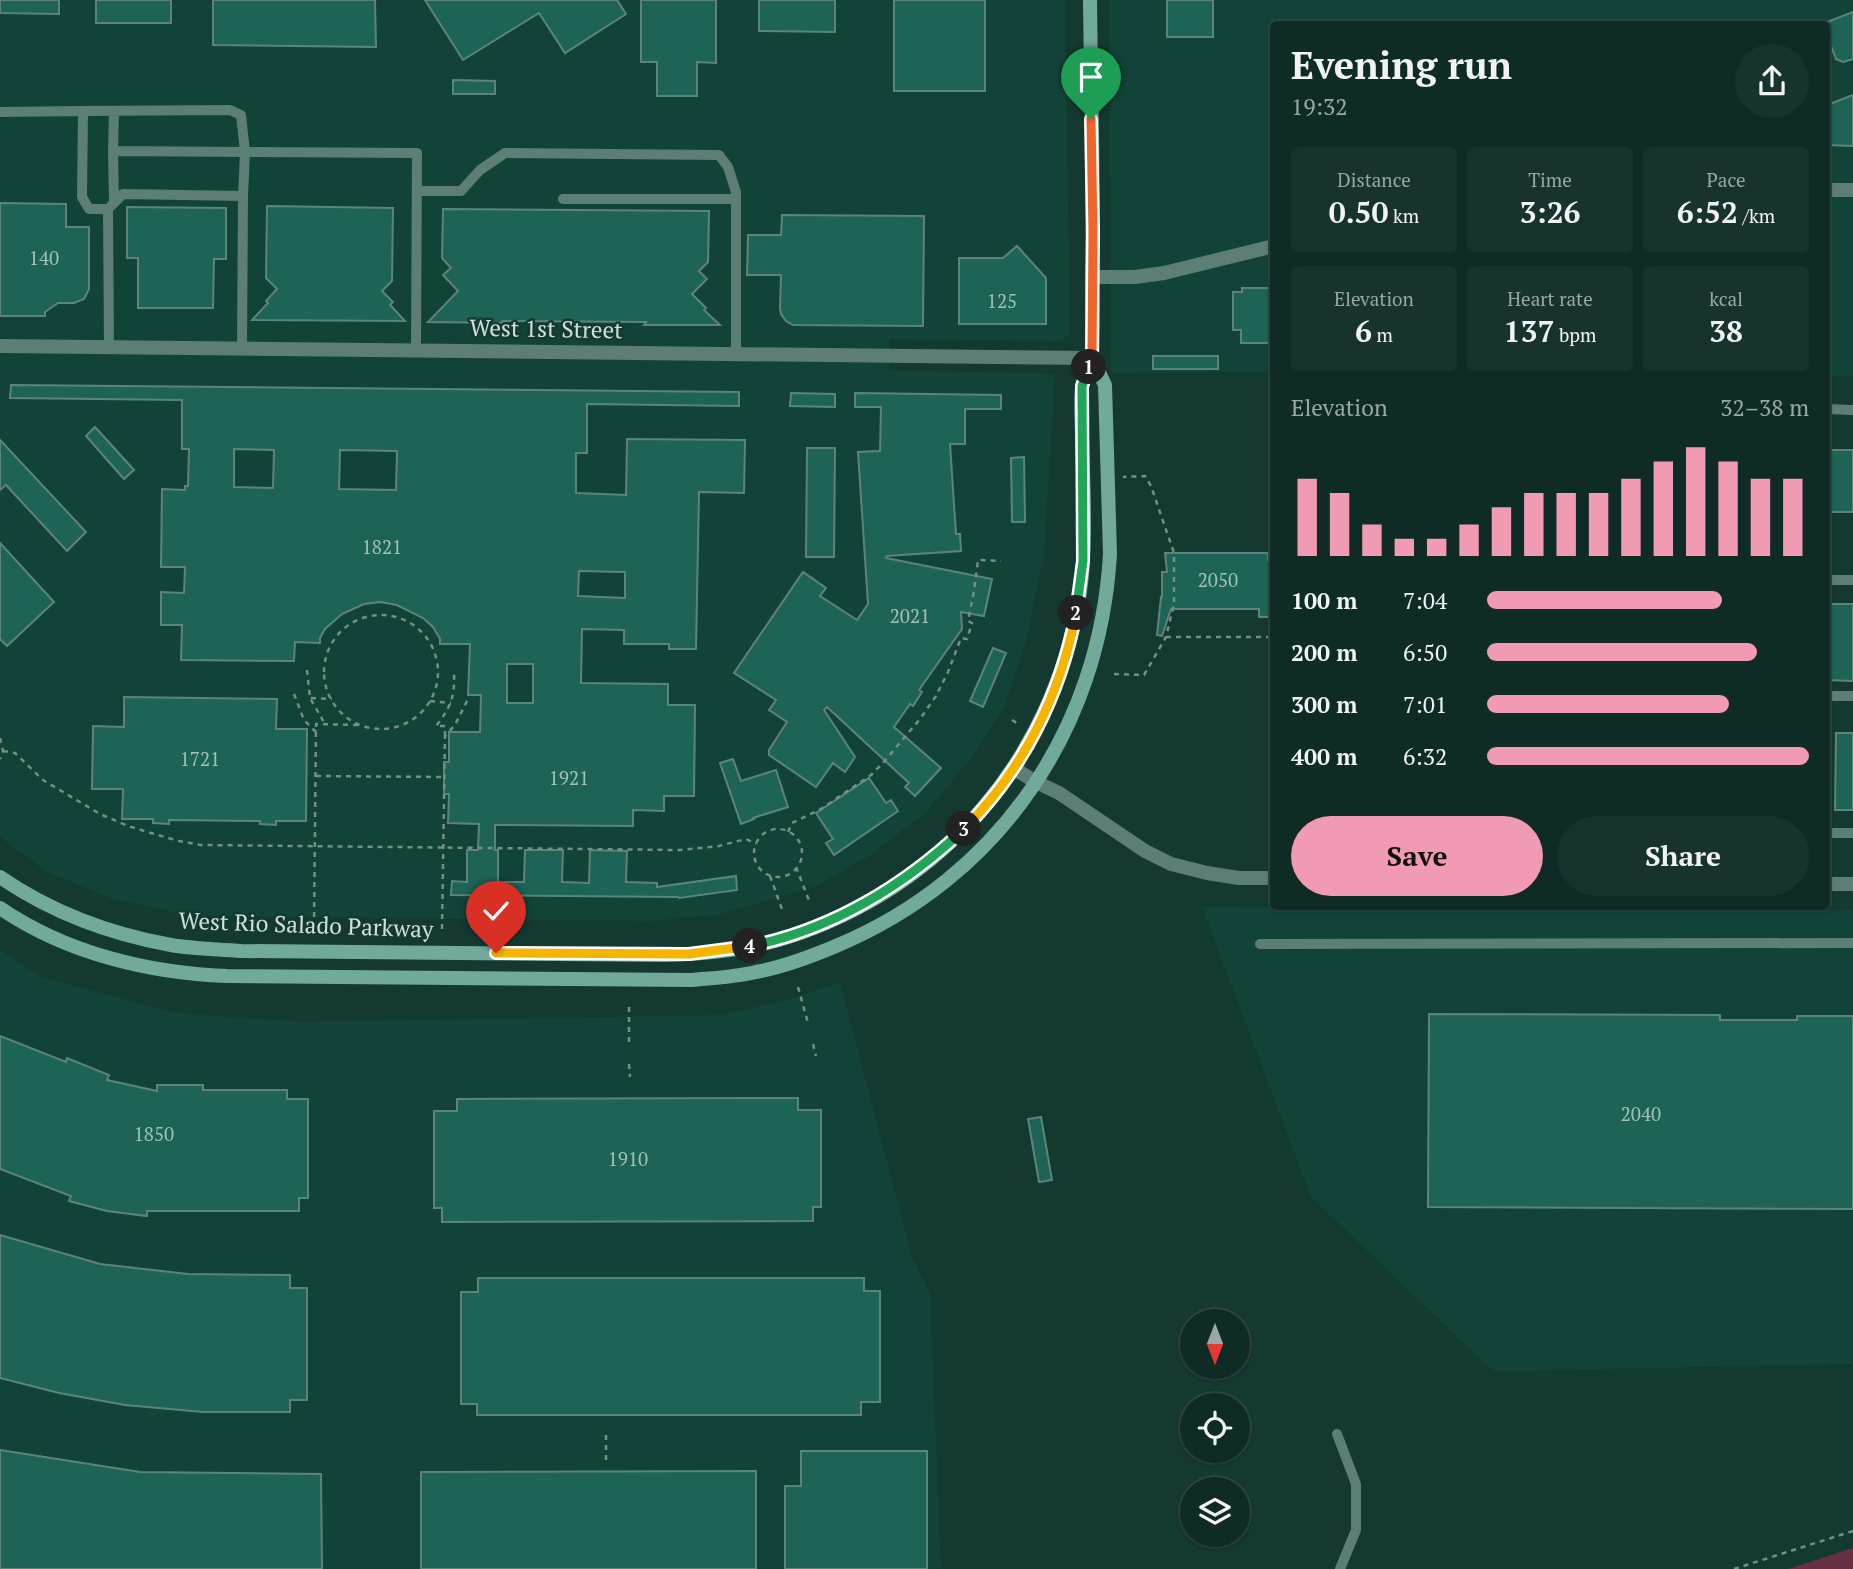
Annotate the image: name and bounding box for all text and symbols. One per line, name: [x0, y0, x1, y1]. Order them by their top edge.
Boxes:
text: Evening run: [1291, 40, 1512, 90]
button: share: [1735, 44, 1809, 118]
pin: [1061, 47, 1121, 119]
icon: arrive: [1072, 58, 1110, 96]
text: 19:32: [1291, 91, 1348, 122]
text: Distance: [1337, 167, 1411, 192]
text: Time: [1528, 167, 1572, 192]
text: Pace: [1707, 167, 1745, 192]
text: 0.50: [1329, 192, 1388, 232]
text: 3:26: [1519, 192, 1581, 232]
text: 6:52: [1677, 192, 1738, 232]
text: km: [1388, 203, 1419, 228]
text: /km: [1738, 203, 1775, 228]
house number: 140: [29, 245, 59, 270]
text: Elevation: [1334, 286, 1414, 311]
text: Heart rate: [1507, 286, 1593, 311]
text: kcal: [1709, 286, 1743, 311]
house number: 125: [987, 288, 1017, 313]
text: 6: [1355, 311, 1372, 351]
text: 137: [1504, 311, 1554, 351]
text: 38: [1709, 311, 1743, 351]
street label: West 1st Street: [469, 312, 623, 345]
text: m: [1372, 322, 1393, 347]
text: bpm: [1554, 322, 1596, 347]
pin: 1: [1072, 350, 1106, 384]
text: 1: [1083, 354, 1094, 379]
text: Elevation: [1291, 392, 1388, 423]
text: 32–38 m: [1720, 392, 1809, 423]
house number: 1821: [362, 534, 402, 559]
house number: 2050: [1198, 567, 1238, 592]
text: 100 m: [1291, 585, 1357, 616]
text: 7:04: [1403, 585, 1447, 616]
pin: 2: [1058, 596, 1094, 630]
text: 2: [1070, 600, 1081, 625]
house number: 2021: [890, 603, 930, 628]
text: 200 m: [1291, 637, 1357, 668]
text: 6:50: [1403, 637, 1447, 668]
text: 300 m: [1291, 689, 1357, 720]
text: 7:01: [1403, 689, 1447, 720]
text: 400 m: [1291, 741, 1357, 772]
text: 6:32: [1403, 741, 1447, 772]
house number: 1721: [180, 746, 220, 771]
house number: 1921: [549, 765, 589, 790]
pin: 3: [946, 812, 982, 846]
text: 3: [958, 816, 969, 841]
button: Save: [1291, 816, 1543, 896]
button: Share: [1557, 816, 1809, 896]
pin: [466, 881, 526, 953]
icon: check: [477, 892, 515, 930]
street label: West Rio Salado Parkway: [178, 905, 434, 944]
pin: 4: [732, 928, 768, 964]
text: 4: [744, 933, 755, 958]
house number: 2040: [1621, 1101, 1661, 1126]
house number: 1850: [134, 1121, 174, 1146]
house number: 1910: [608, 1146, 648, 1171]
north arrow: [1180, 1309, 1250, 1379]
map controls: [1180, 1309, 1250, 1547]
button: locate: [1180, 1393, 1250, 1463]
button: layers: [1180, 1477, 1250, 1547]

